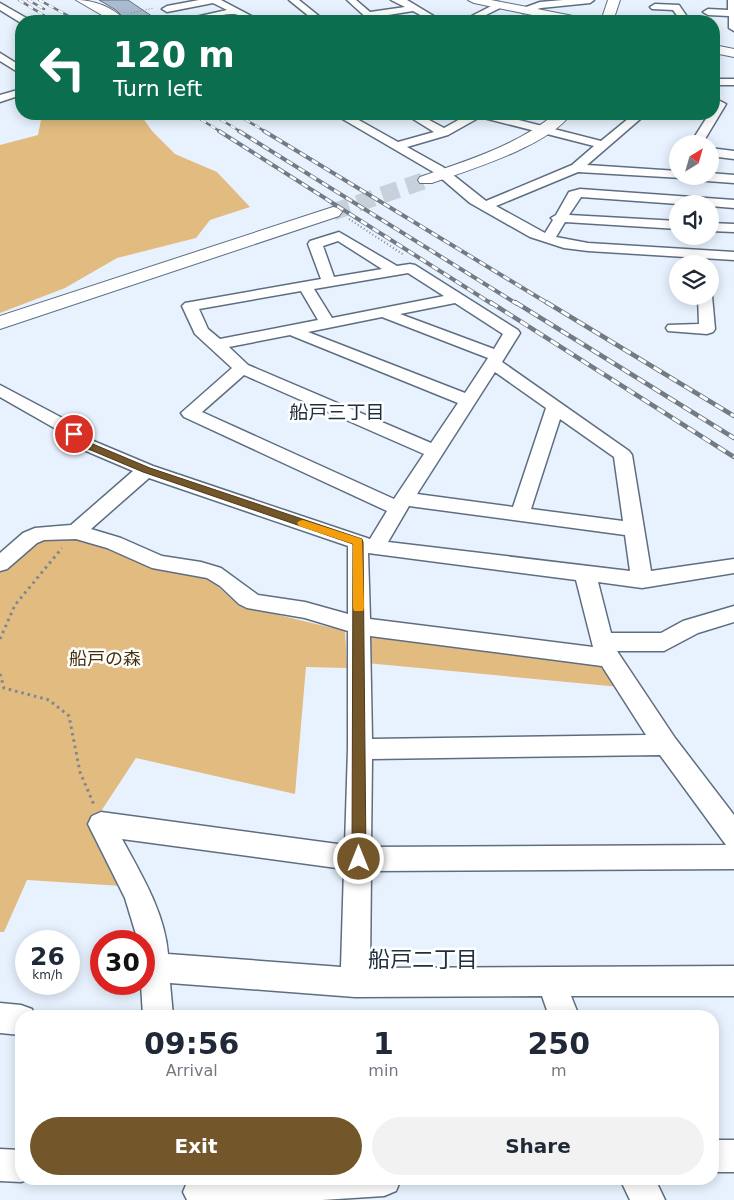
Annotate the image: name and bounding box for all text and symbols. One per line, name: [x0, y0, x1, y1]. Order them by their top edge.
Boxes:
icon: left: [30, 35, 95, 100]
text: 120 m: [113, 35, 235, 75]
text: Turn left: [113, 76, 202, 101]
north arrow: [669, 135, 719, 185]
map controls: [669, 135, 719, 305]
button: sound: [669, 195, 719, 245]
button: layers: [669, 255, 719, 305]
district label: 船戸三丁目: [289, 401, 385, 423]
pin: [53, 413, 95, 455]
icon: arrive: [60, 420, 88, 448]
park label: 船戸の森: [69, 648, 141, 669]
position arrow: [332, 832, 384, 884]
speed limit sign: 30: [90, 930, 155, 995]
text: 26: [30, 942, 65, 971]
district label: 船戸二丁目: [368, 947, 478, 972]
text: km/h: [32, 968, 63, 982]
text: 09:56: [144, 1026, 239, 1061]
text: 1: [373, 1026, 394, 1061]
text: 250: [527, 1026, 590, 1061]
text: Arrival: [166, 1061, 218, 1080]
text: min: [368, 1061, 399, 1080]
text: m: [551, 1061, 567, 1080]
button: Exit: [30, 1117, 362, 1175]
button: Share: [372, 1117, 704, 1175]

